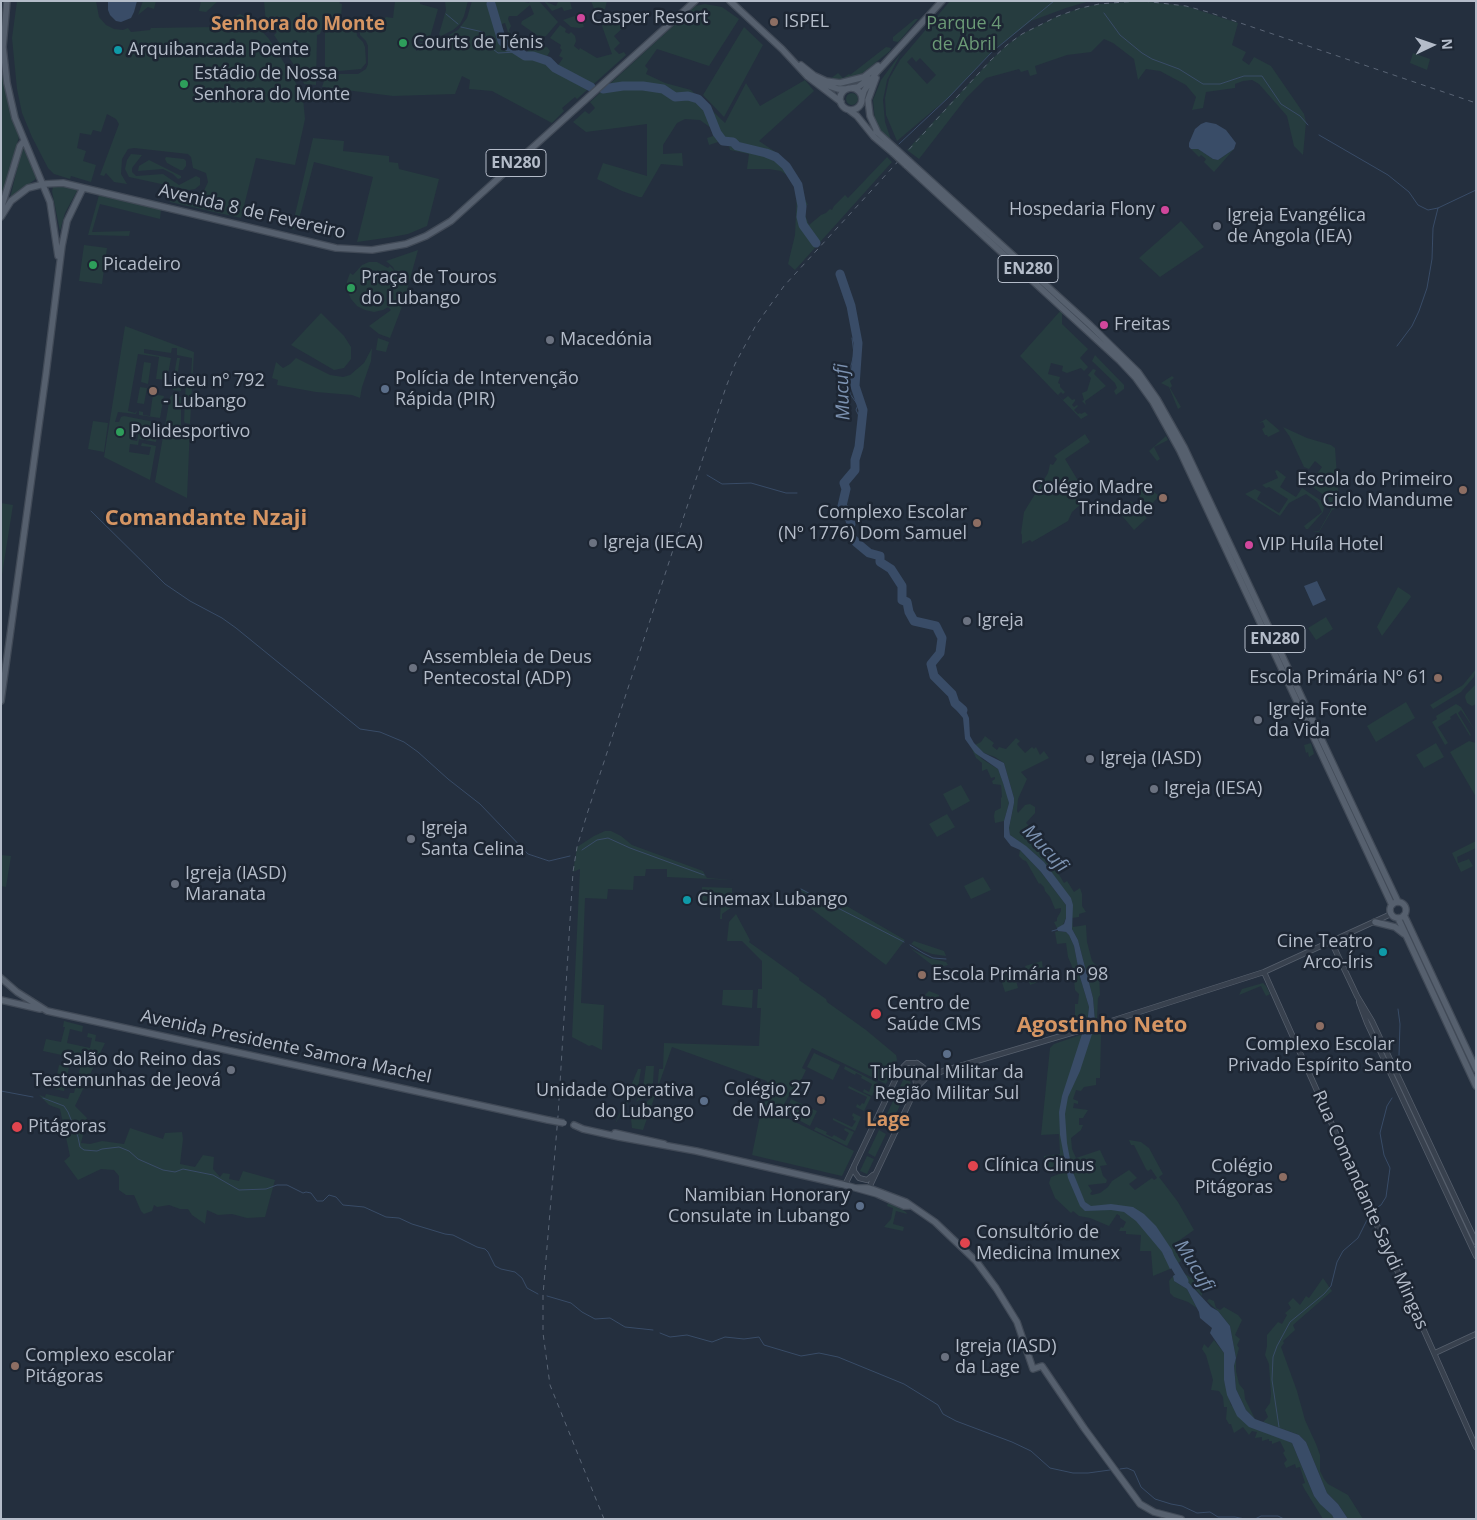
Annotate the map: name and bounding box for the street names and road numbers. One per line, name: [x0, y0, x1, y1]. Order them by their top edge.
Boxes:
road number: EN280: [486, 150, 546, 177]
street label: Avenida 8 de Fevereiro: [156, 180, 348, 244]
road number: EN280: [998, 255, 1058, 282]
road number: EN280: [1245, 626, 1305, 652]
street label: Avenida Presidente Samora Machel: [139, 1006, 433, 1088]
street label: Rua Comandante Saydi Mingas: [1307, 1087, 1433, 1333]

